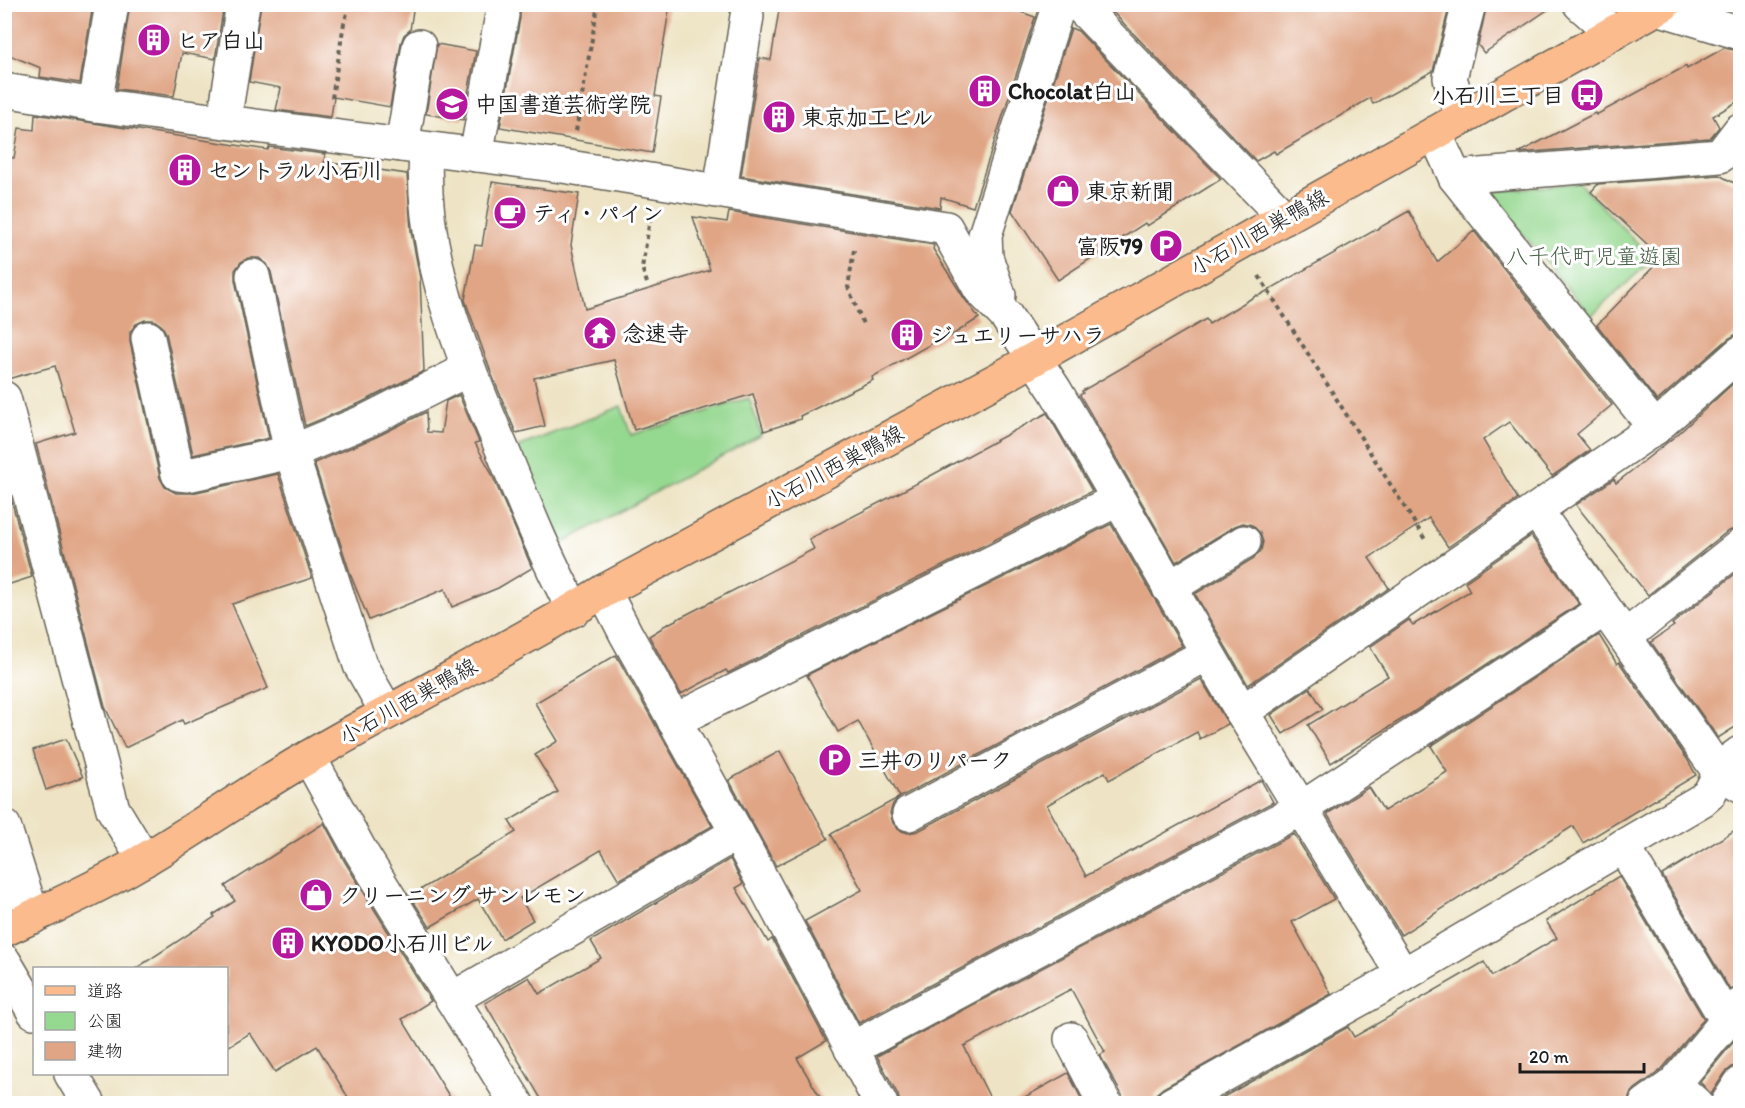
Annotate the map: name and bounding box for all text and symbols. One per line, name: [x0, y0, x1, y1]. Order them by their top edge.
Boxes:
building icon: ヒア白山: [136, 22, 172, 58]
place label: ヒア白山: [177, 27, 265, 54]
building icon: Chocolat白山: [967, 73, 1003, 109]
bus stop icon: 小石川三丁目: [1569, 77, 1605, 113]
place label: Chocolat白山: [1008, 78, 1136, 105]
place label: 小石川三丁目: [1432, 82, 1564, 109]
school or university icon: 中国書道芸術学院: [434, 86, 470, 122]
place label: 中国書道芸術学院: [475, 91, 651, 118]
building icon: 東京加工ビル: [761, 99, 797, 135]
place label: 東京加工ビル: [802, 104, 934, 131]
building icon: セントラル小石川: [167, 152, 203, 188]
place label: セントラル小石川: [208, 157, 383, 184]
shop icon: 東京新聞: [1045, 173, 1081, 209]
place label: 東京新聞: [1086, 178, 1174, 205]
street label: 小石川西巣鴨線: [1185, 183, 1333, 281]
cafe icon: ティ・パイン: [492, 195, 528, 231]
place label: ティ・パイン: [533, 200, 664, 227]
parking icon: 富阪79: [1148, 228, 1184, 264]
place label: 富阪79: [1077, 233, 1143, 260]
park label: 八千代町児童遊園: [1506, 243, 1682, 270]
temple icon: 念速寺: [582, 315, 618, 351]
building icon: ジュエリーサハラ: [889, 317, 925, 353]
place label: 念速寺: [623, 320, 689, 347]
place label: ジュエリーサハラ: [930, 322, 1105, 349]
street label: 小石川西巣鴨線: [760, 419, 908, 515]
street label: 小石川西巣鴨線: [334, 652, 482, 750]
parking icon: 三井のリパーク: [817, 742, 853, 778]
place label: 三井のリパーク: [858, 747, 1012, 774]
shop icon: クリーニング サンレモン: [298, 877, 334, 913]
place label: クリーニング サンレモン: [339, 882, 586, 909]
building icon: KYODO小石川ビル: [270, 925, 306, 961]
place label: KYODO小石川ビル: [311, 930, 494, 957]
legend: [33, 967, 228, 1075]
text: 道路: [87, 980, 123, 1002]
text: 公園: [87, 1010, 123, 1032]
scale bar: [1520, 1036, 1644, 1074]
text: 建物: [87, 1040, 123, 1062]
text: 20 m: [1529, 1046, 1569, 1068]

